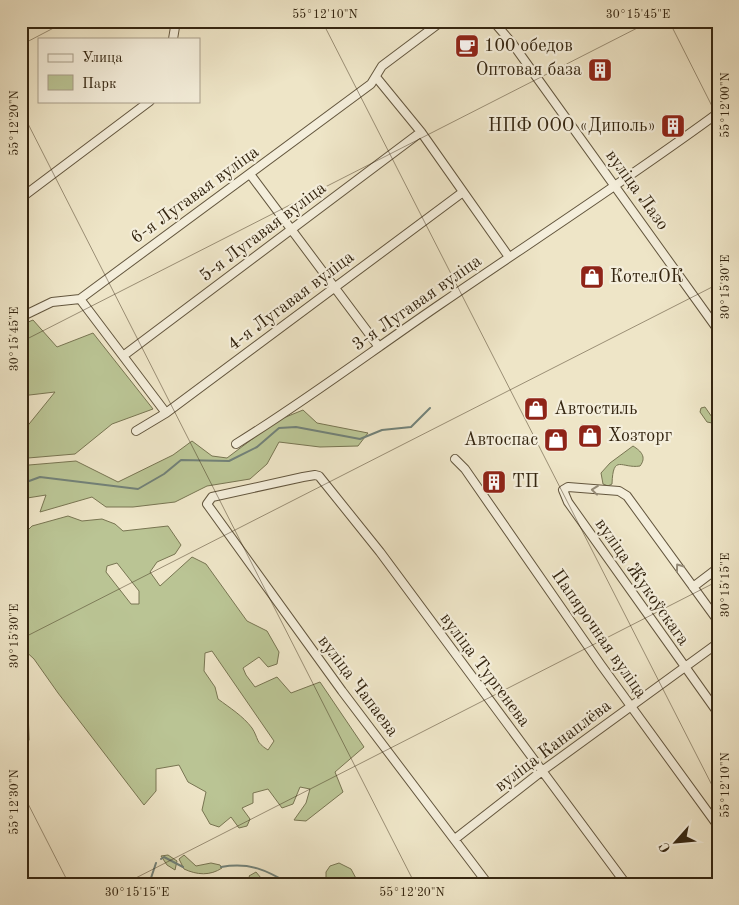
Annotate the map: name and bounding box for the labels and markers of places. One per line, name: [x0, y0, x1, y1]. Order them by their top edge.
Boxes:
cafe icon: 100 обедов: [454, 33, 480, 59]
place label: 100 обедов: [484, 37, 573, 55]
building icon: Оптовая база: [587, 57, 613, 83]
place label: Оптовая база: [476, 61, 582, 79]
building icon: НПФ ООО «Диполь»: [660, 113, 686, 139]
place label: НПФ ООО «Диполь»: [488, 117, 656, 135]
shop icon: КотелОК: [579, 264, 605, 290]
place label: КотелОК: [610, 268, 684, 286]
shop icon: Автостиль: [523, 396, 549, 422]
place label: Автостиль: [554, 400, 637, 418]
shop icon: Хозторг: [577, 423, 603, 449]
shop icon: Автоспас: [543, 427, 569, 453]
place label: Хозторг: [608, 427, 672, 445]
place label: Автоспас: [464, 431, 538, 449]
building icon: ТП: [481, 469, 507, 495]
place label: ТП: [512, 473, 539, 491]

